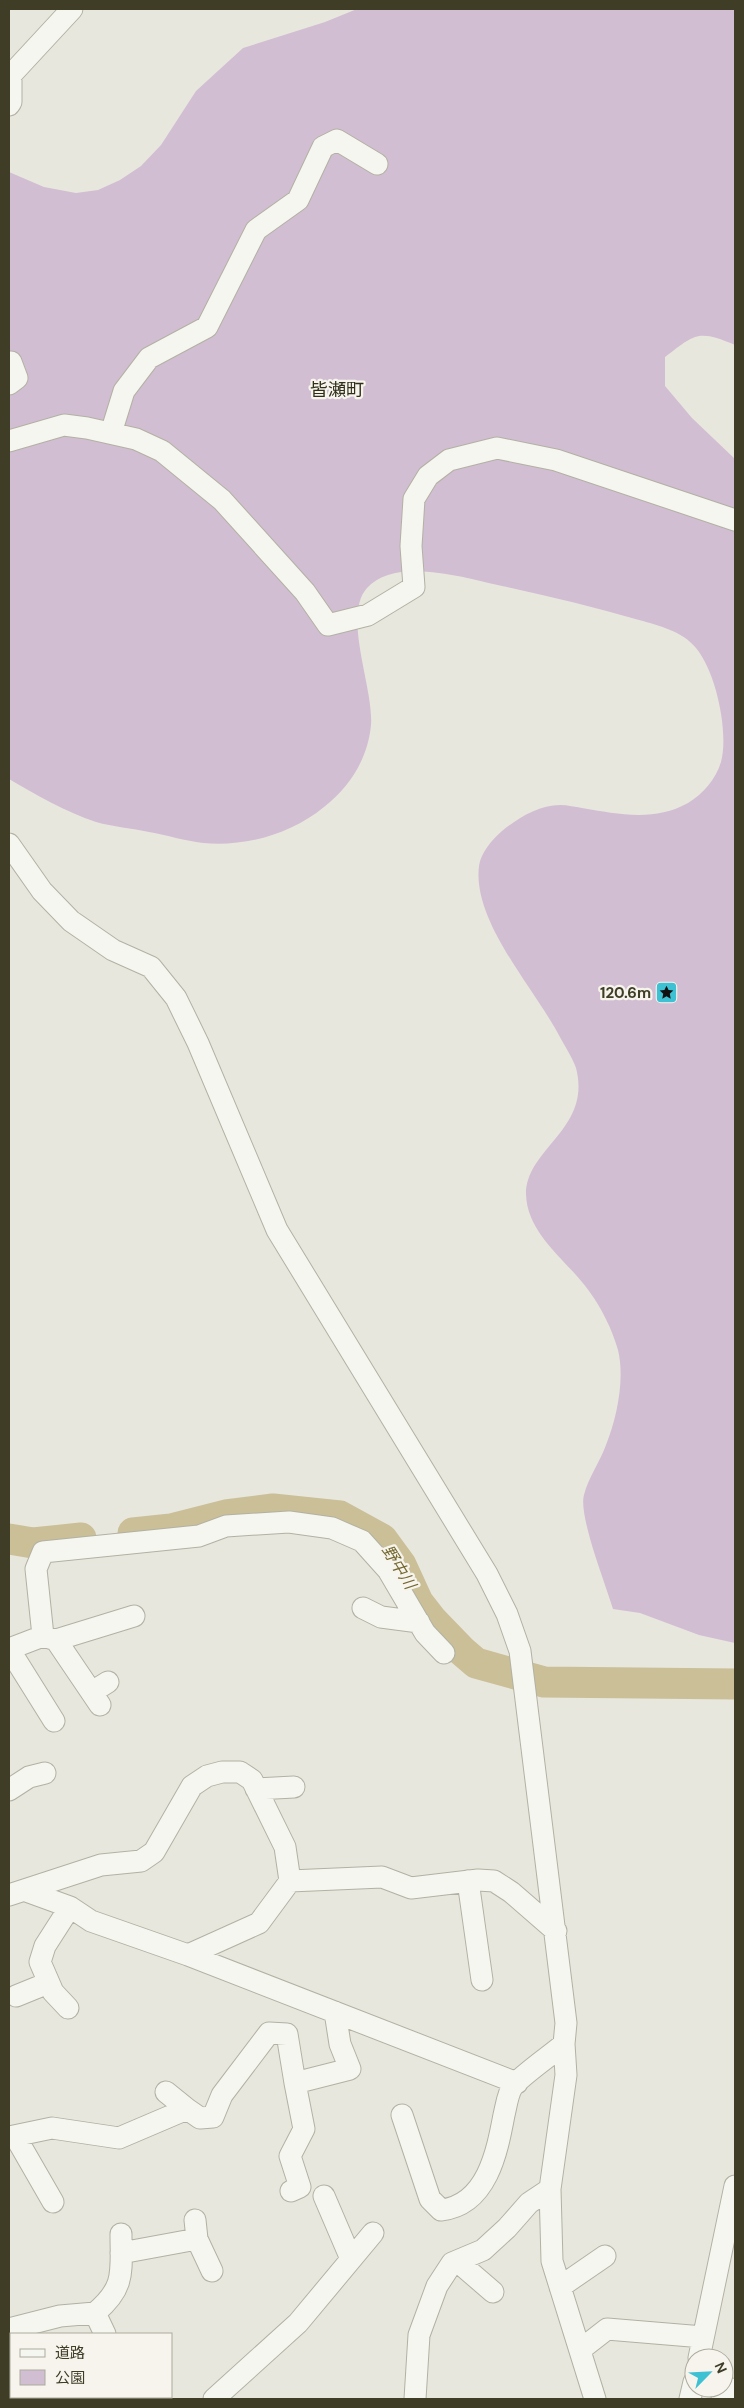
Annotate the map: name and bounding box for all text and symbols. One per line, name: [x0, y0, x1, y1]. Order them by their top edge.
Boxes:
district label: 皆瀬町: [310, 378, 364, 402]
place icon: 120.6m: [655, 981, 679, 1005]
place label: 120.6m: [600, 983, 651, 1003]
water label: 野中川: [377, 1541, 422, 1595]
legend: [10, 2333, 172, 2398]
text: 道路: [55, 2343, 85, 2363]
north arrow: [684, 2348, 734, 2398]
text: N: [711, 2359, 731, 2376]
text: 公園: [55, 2368, 85, 2388]

